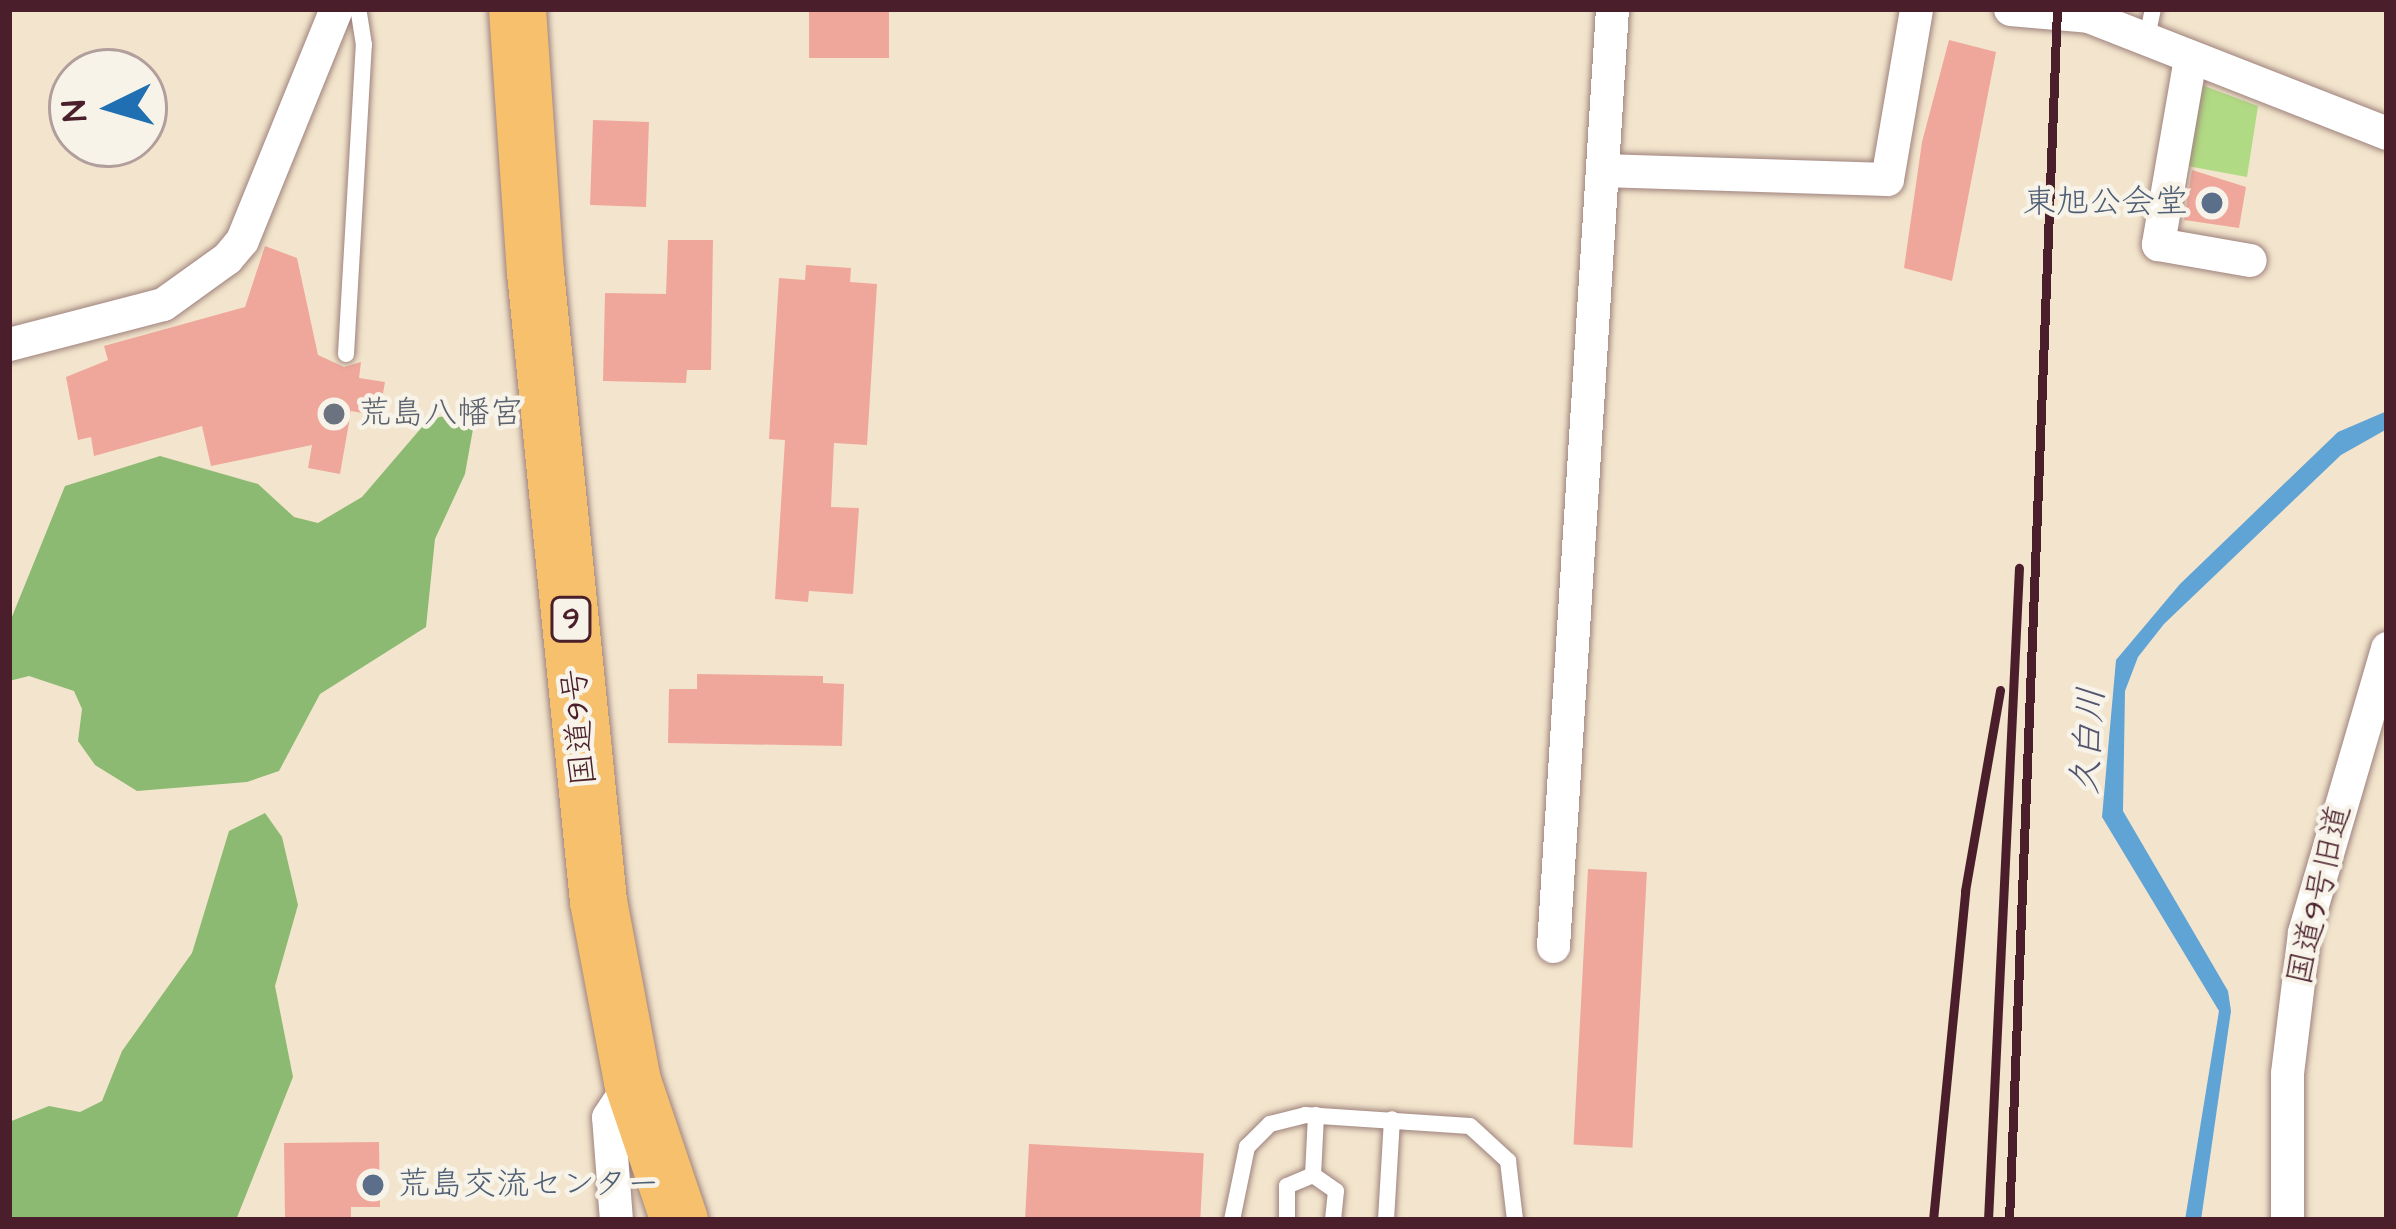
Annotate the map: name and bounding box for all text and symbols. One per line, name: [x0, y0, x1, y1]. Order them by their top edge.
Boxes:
north arrow: [48, 48, 168, 168]
text: N: [51, 99, 99, 123]
place label: 東旭公会堂: [2023, 183, 2188, 223]
marker: 東旭公会堂: [2199, 190, 2225, 216]
place label: 荒島八幡宮: [358, 394, 523, 434]
marker: 荒島八幡宮: [321, 401, 347, 427]
road number: 9: [550, 595, 592, 643]
street label: 国道9号: [555, 667, 605, 787]
water label: 久白川: [2064, 686, 2114, 796]
street label: 国道9号旧道: [2280, 801, 2360, 989]
place label: 荒島交流センター: [397, 1165, 661, 1205]
marker: 荒島交流センター: [360, 1172, 386, 1198]

